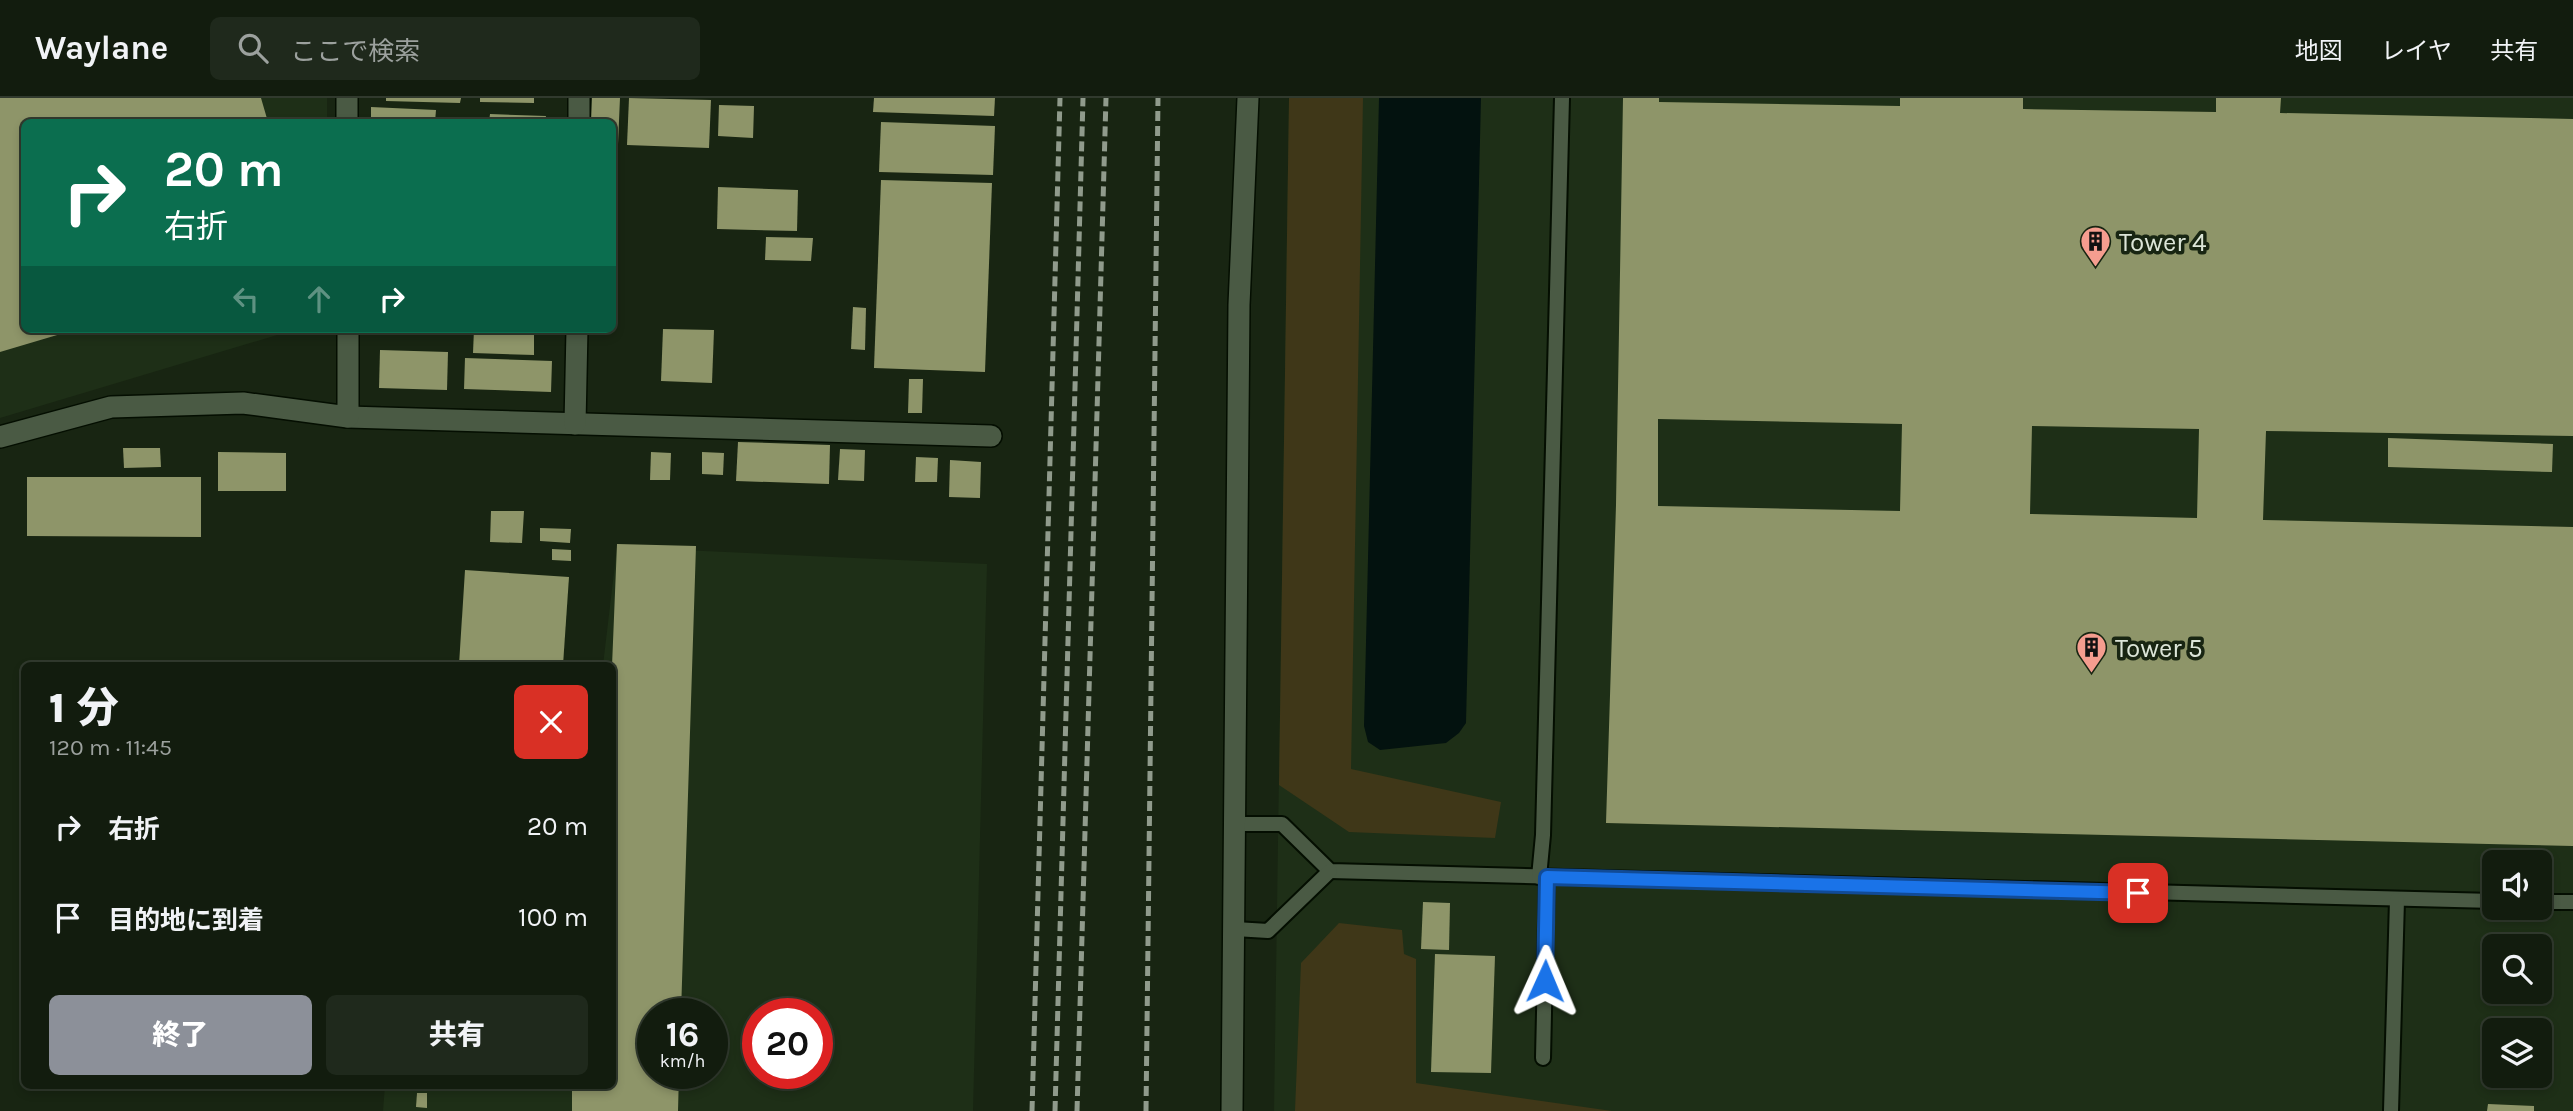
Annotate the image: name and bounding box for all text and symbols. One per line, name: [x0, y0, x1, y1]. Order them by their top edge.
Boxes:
search box: [210, 17, 700, 80]
text: Waylane: [35, 29, 168, 67]
icon: search: [234, 29, 272, 67]
text: ここで検索: [290, 36, 420, 67]
text: 地図: [2295, 37, 2343, 65]
text: レイヤ: [2381, 37, 2452, 65]
text: 共有: [2490, 37, 2538, 65]
text: 20 m: [164, 141, 284, 198]
icon: right: [49, 147, 140, 238]
text: 右折: [164, 208, 228, 245]
building icon: Tower 4: [2079, 225, 2113, 269]
place label: Tower 4: [2119, 227, 2206, 258]
icon: left: [227, 280, 265, 318]
icon: ahead: [300, 280, 338, 318]
icon: right: [373, 280, 411, 318]
building icon: Tower 5: [2075, 631, 2109, 675]
place label: Tower 5: [2115, 633, 2203, 664]
text: 1 分: [49, 683, 118, 733]
button: close: [514, 685, 588, 759]
text: 120 m · 11:45: [49, 734, 172, 761]
icon: right: [49, 808, 87, 846]
text: 20 m: [527, 811, 588, 842]
text: 右折: [108, 814, 160, 845]
map controls: [2482, 850, 2552, 1088]
button: sound: [2482, 850, 2552, 920]
pin: [2108, 863, 2168, 923]
icon: arrive: [2119, 874, 2157, 912]
icon: arrive: [49, 899, 87, 937]
text: 100 m: [518, 902, 588, 933]
text: 目的地に到着: [108, 905, 264, 936]
button: search: [2482, 934, 2552, 1004]
position arrow: [1508, 944, 1582, 1018]
button: 終了: [49, 995, 312, 1075]
button: 共有: [326, 995, 588, 1075]
speed limit sign: 20: [742, 998, 833, 1089]
text: 16: [666, 1014, 699, 1055]
button: layers: [2482, 1018, 2552, 1088]
text: km/h: [660, 1050, 705, 1072]

